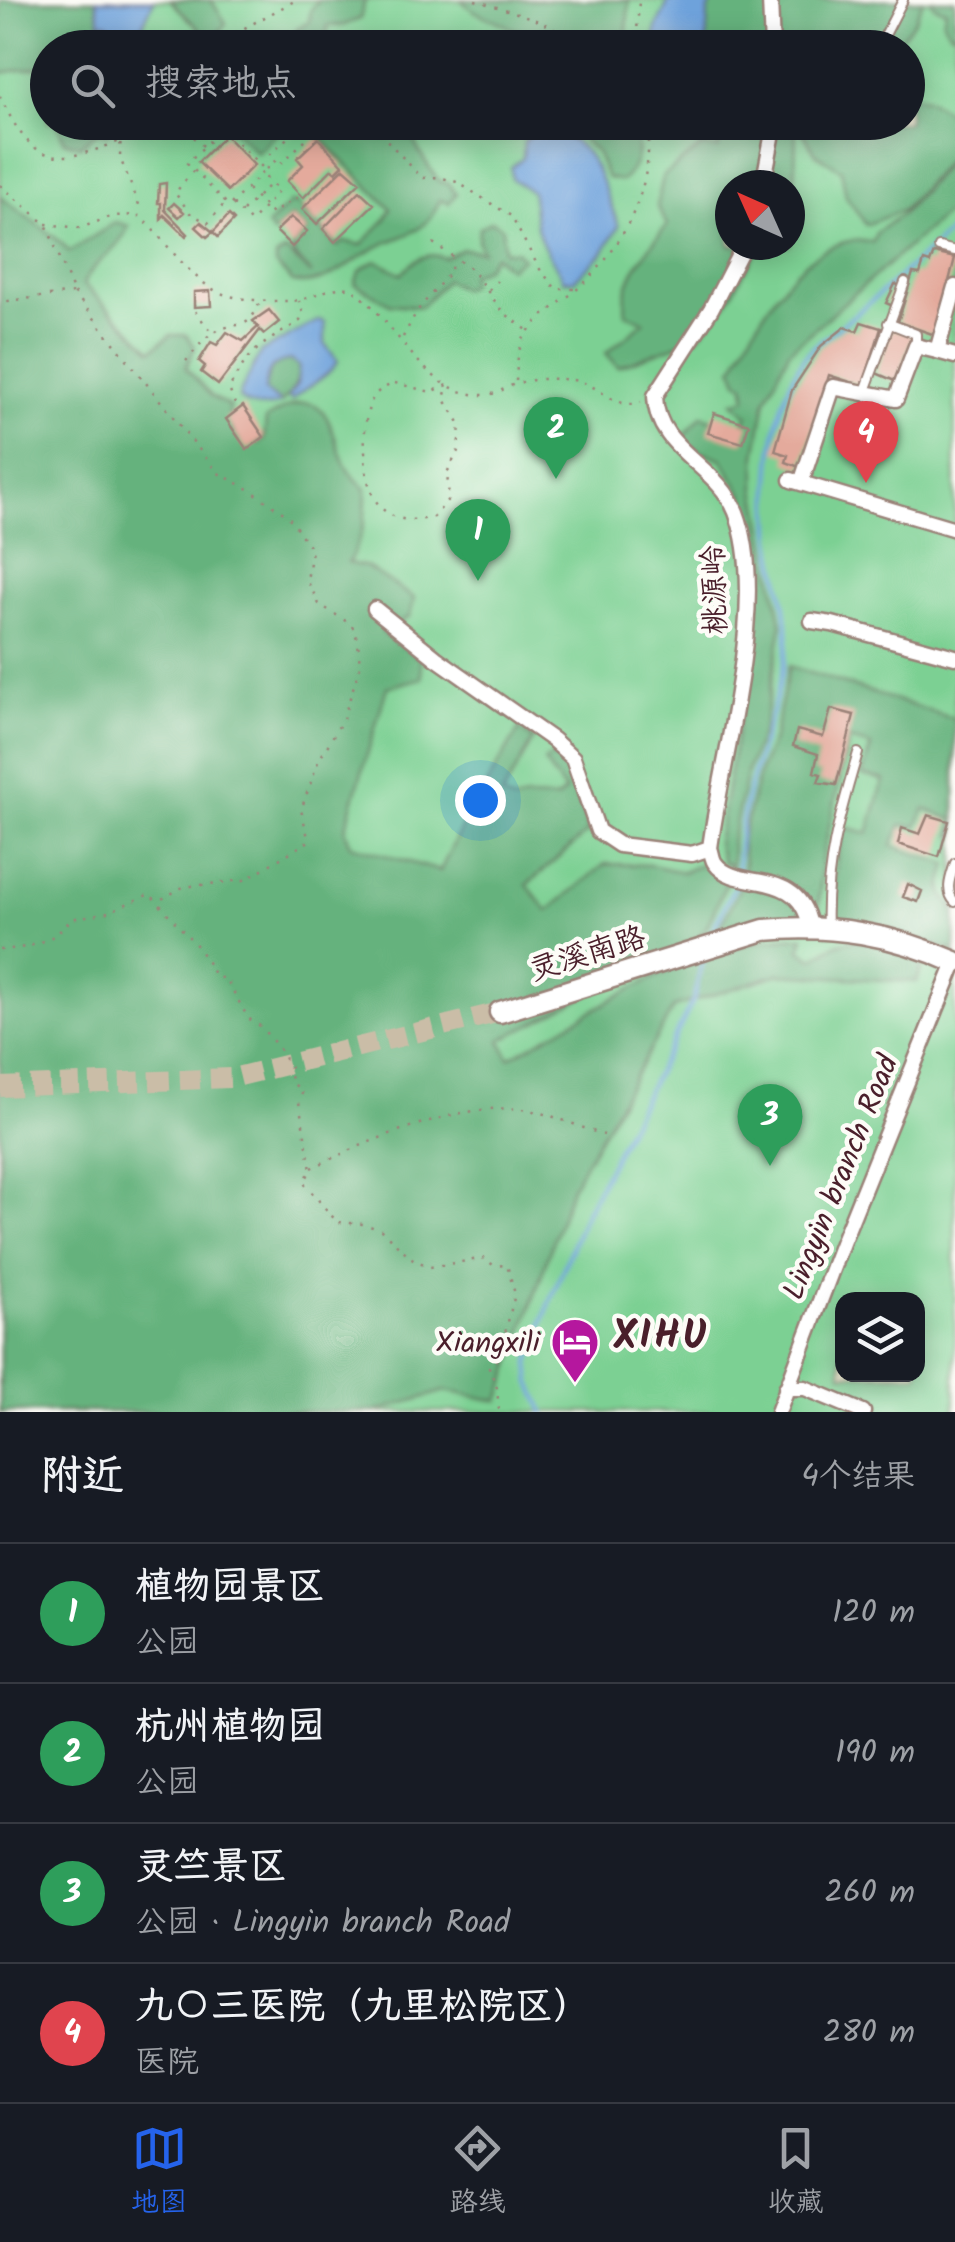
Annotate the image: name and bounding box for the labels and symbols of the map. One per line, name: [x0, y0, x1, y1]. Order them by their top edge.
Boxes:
north arrow: [715, 170, 805, 260]
pin: 2: [524, 396, 588, 479]
pin: 4: [834, 400, 898, 483]
pin: 1: [446, 498, 510, 581]
street label: 桃源岭: [690, 544, 742, 636]
your location: [455, 775, 506, 826]
street label: 灵溪南路: [523, 914, 652, 995]
street label: Lingyin branch Road: [771, 1047, 913, 1307]
pin: 3: [738, 1084, 802, 1166]
district label: XIHU: [612, 1305, 709, 1369]
hotel icon: Xiangxili: [549, 1316, 601, 1384]
place label: Xiangxili: [435, 1320, 542, 1368]

